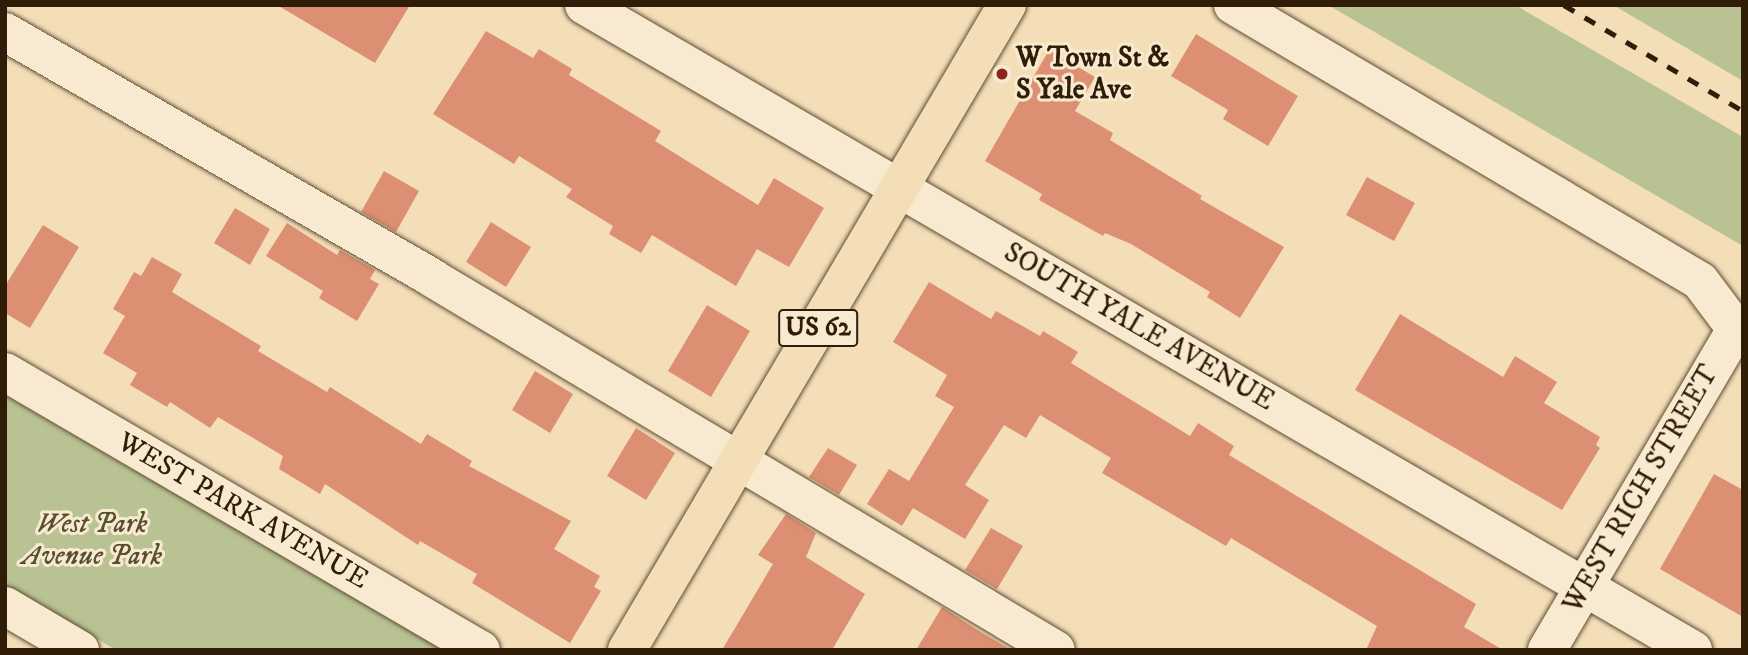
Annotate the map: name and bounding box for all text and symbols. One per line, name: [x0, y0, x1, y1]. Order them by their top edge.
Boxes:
place label: W Town St & S Yale Ave: [1016, 41, 1169, 107]
marker: W Town St & S Yale Ave: [994, 66, 1010, 82]
street label: SOUTH YALE AVENUE: [998, 236, 1280, 418]
road number: US 62: [778, 306, 858, 350]
street label: WEST RICH STREET: [1556, 359, 1726, 619]
street label: WEST PARK AVENUE: [112, 425, 374, 597]
park label: West Park Avenue Park: [22, 507, 162, 573]

